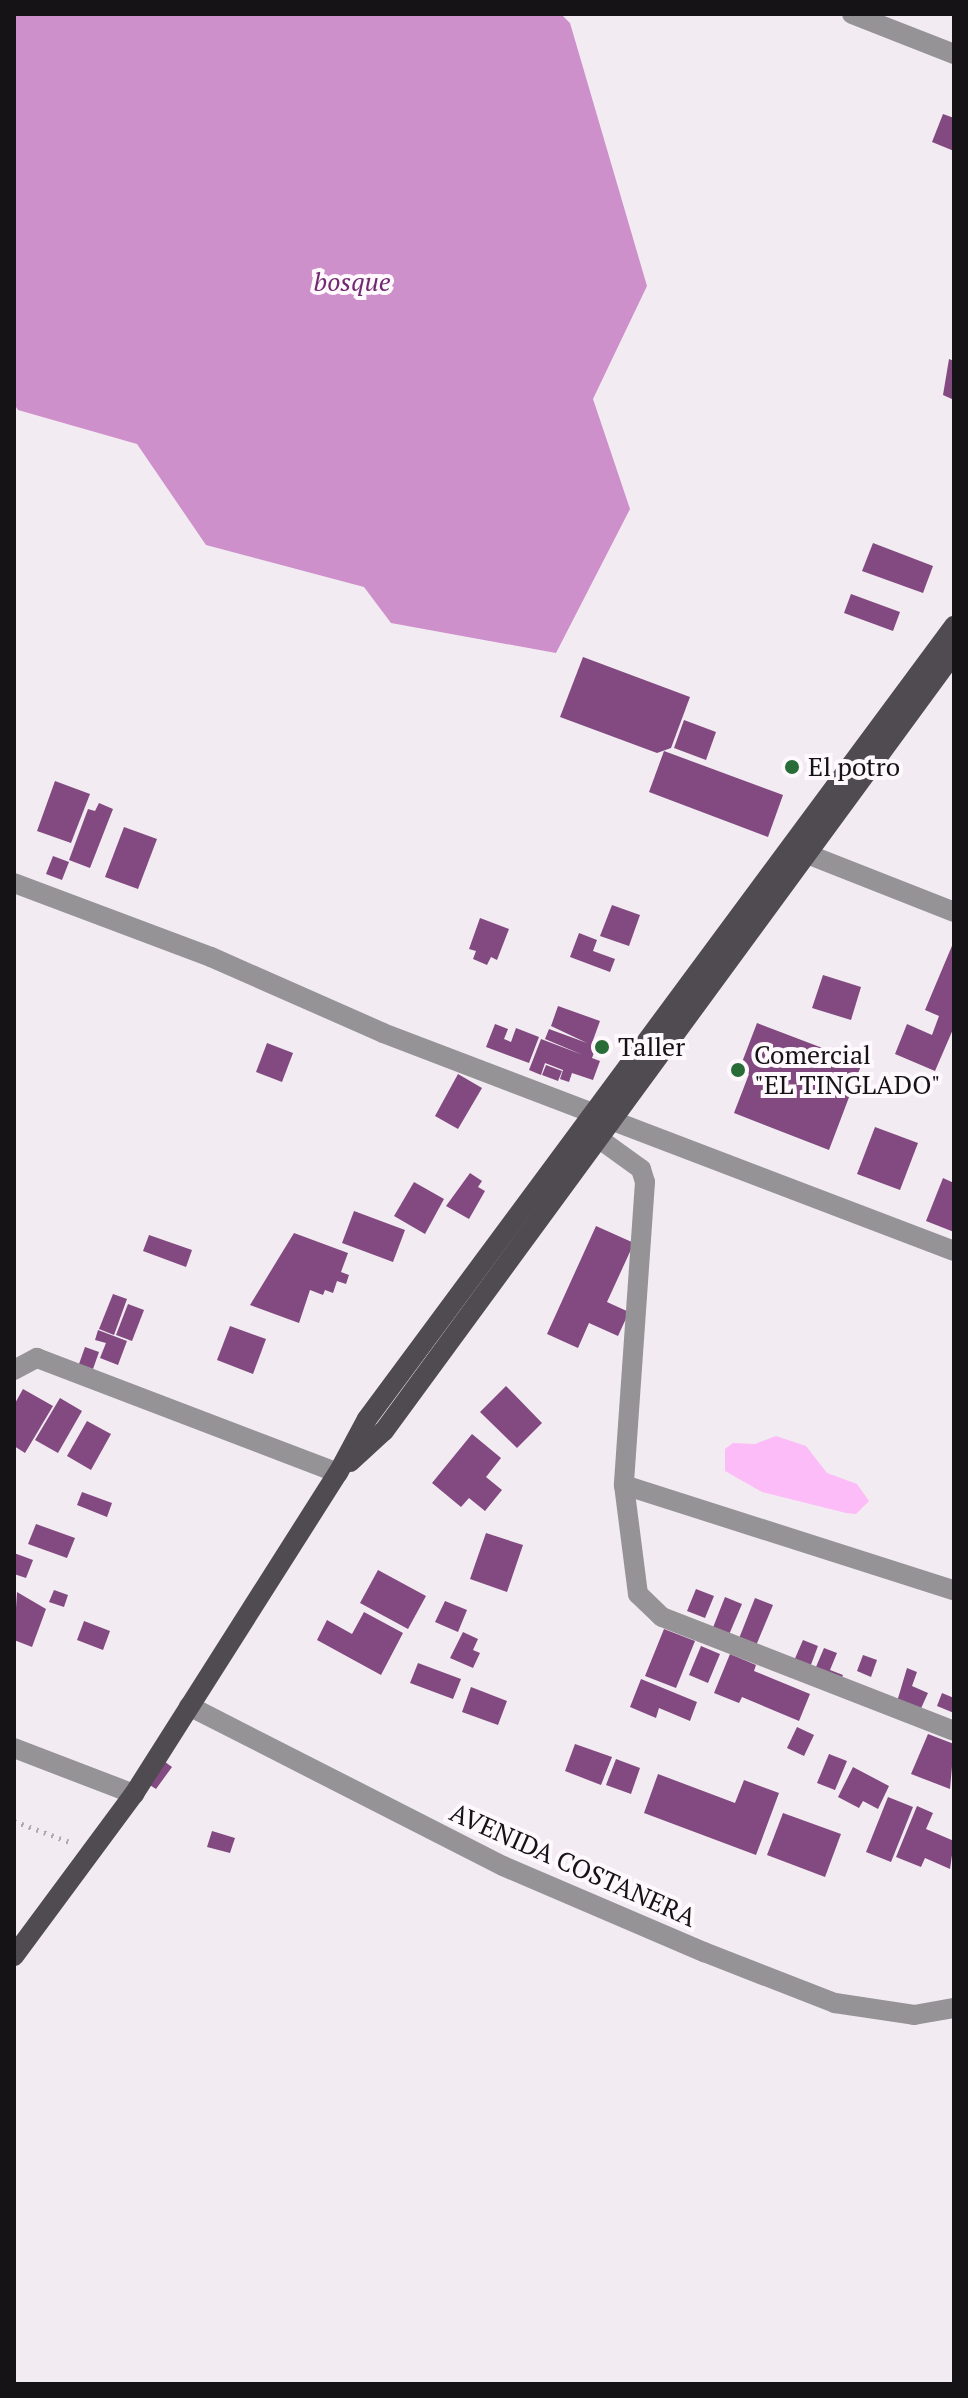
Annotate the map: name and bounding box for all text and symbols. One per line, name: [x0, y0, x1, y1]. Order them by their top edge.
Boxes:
park label: bosque: [313, 266, 391, 298]
place label: El potro: [808, 751, 900, 783]
marker: El potro: [783, 758, 801, 776]
place label: Taller: [618, 1031, 685, 1063]
marker: Taller: [593, 1038, 611, 1056]
place label: Comercial "EL TINGLADO": [754, 1039, 941, 1100]
marker: Comercial "EL TINGLADO": [729, 1061, 747, 1079]
street label: AVENIDA COSTANERA: [445, 1796, 701, 1934]

